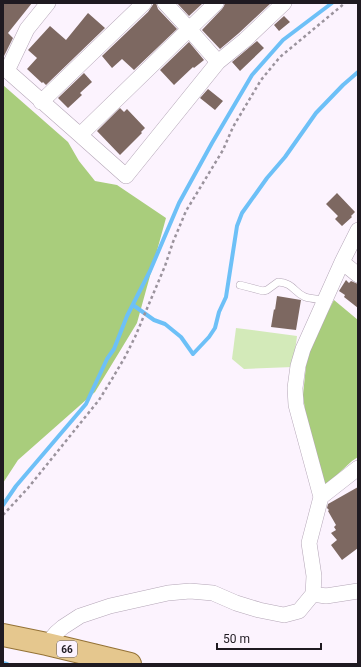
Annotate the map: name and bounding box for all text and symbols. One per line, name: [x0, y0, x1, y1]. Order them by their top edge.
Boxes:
scale bar: [217, 625, 321, 651]
text: 50 m: [223, 632, 250, 646]
road number: 66: [57, 641, 77, 657]

